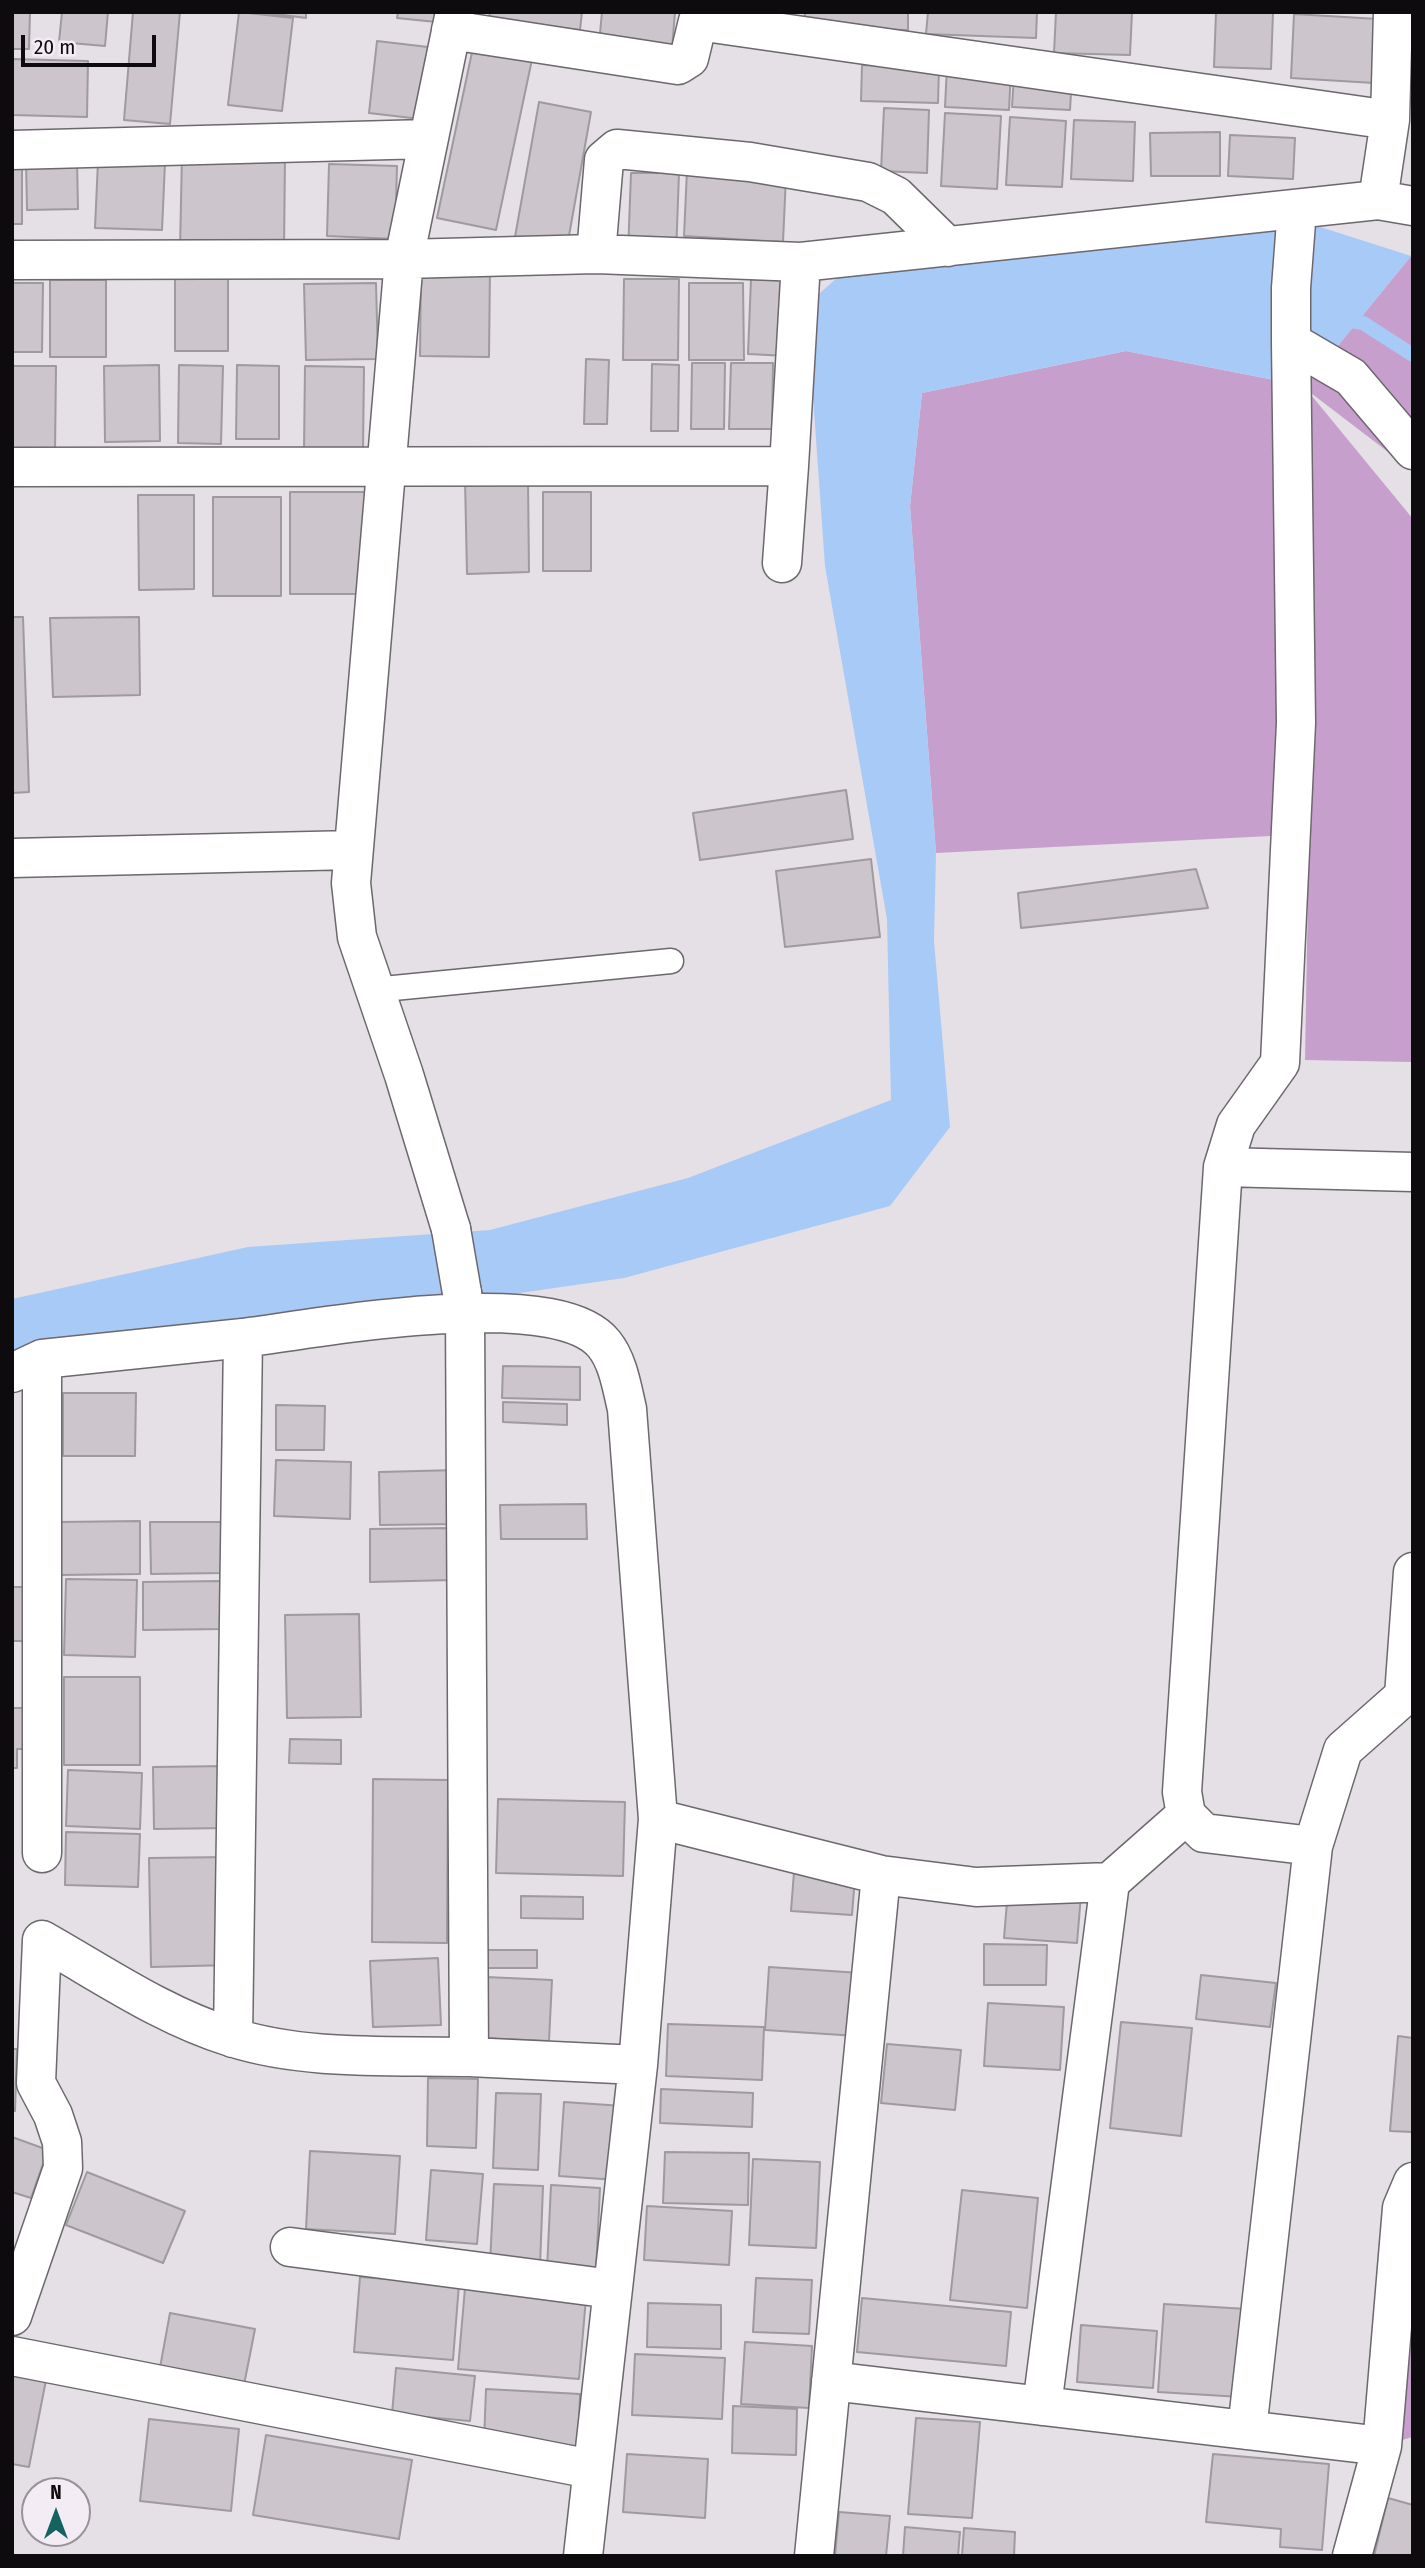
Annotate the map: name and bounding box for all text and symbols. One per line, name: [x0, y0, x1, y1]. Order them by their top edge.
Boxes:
scale bar: [24, 21, 159, 65]
text: 20 m: [34, 34, 75, 60]
north arrow: [21, 2477, 91, 2547]
text: N: [50, 2481, 62, 2504]

